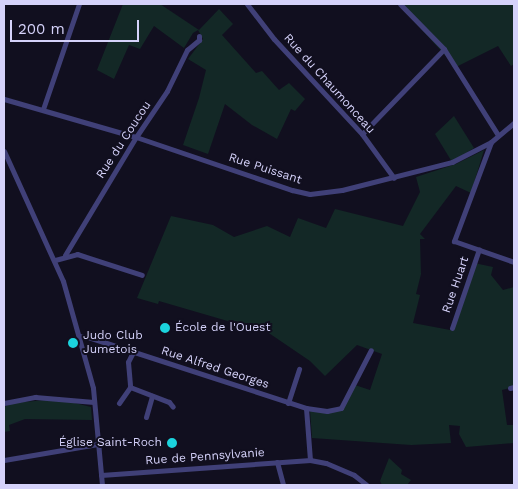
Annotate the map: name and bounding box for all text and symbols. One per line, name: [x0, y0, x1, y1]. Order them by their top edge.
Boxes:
scale bar: [12, 10, 141, 42]
text: 200 m: [18, 20, 65, 38]
street label: Rue du Chaumonceau: [280, 31, 378, 137]
street label: Rue du Coucou: [94, 99, 154, 181]
street label: Rue Puissant: [227, 150, 303, 188]
street label: Rue Huart: [440, 255, 472, 315]
place label: École de l'Ouest: [175, 321, 270, 335]
marker: École de l'Ouest: [159, 322, 171, 334]
place label: Judo Club Jumetois: [83, 329, 143, 357]
marker: Judo Club Jumetois: [67, 337, 79, 349]
street label: Rue Alfred Georges: [159, 344, 271, 392]
place label: Église Saint-Roch: [59, 436, 162, 450]
marker: Église Saint-Roch: [166, 437, 178, 449]
street label: Rue de Pennsylvanie: [145, 446, 265, 468]

